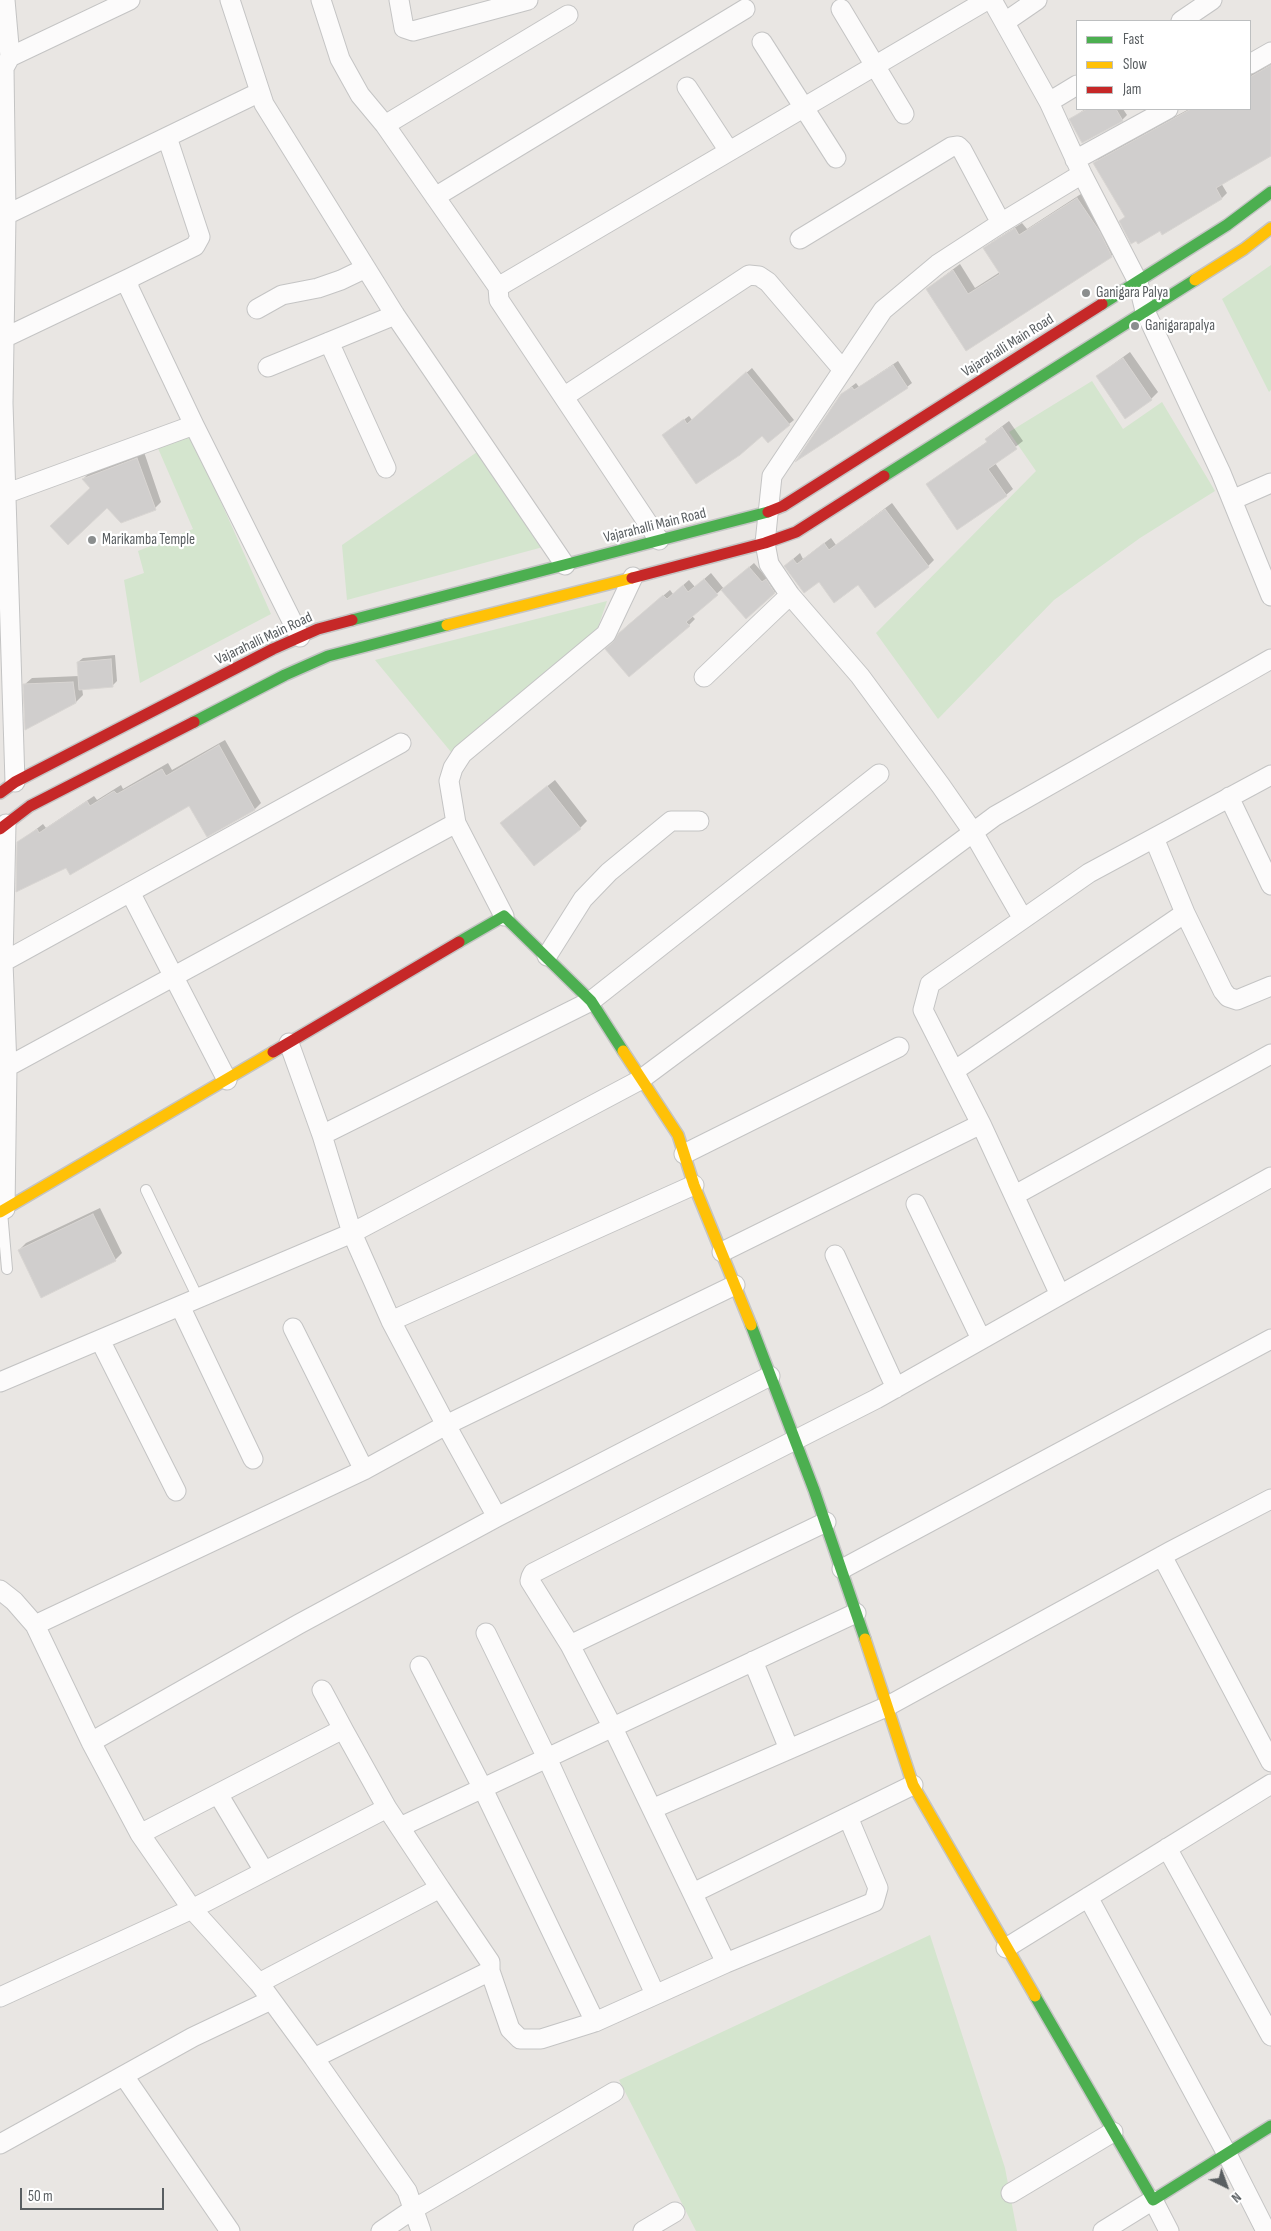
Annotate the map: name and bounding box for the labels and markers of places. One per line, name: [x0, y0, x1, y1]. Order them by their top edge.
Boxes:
place label: Ganigara Palya: [1096, 284, 1168, 302]
marker: Ganigara Palya: [1080, 287, 1092, 299]
place label: Ganigarapalya: [1145, 317, 1215, 335]
marker: Ganigarapalya: [1129, 320, 1141, 332]
place label: Marikamba Temple: [102, 531, 195, 549]
marker: Marikamba Temple: [86, 534, 98, 546]

